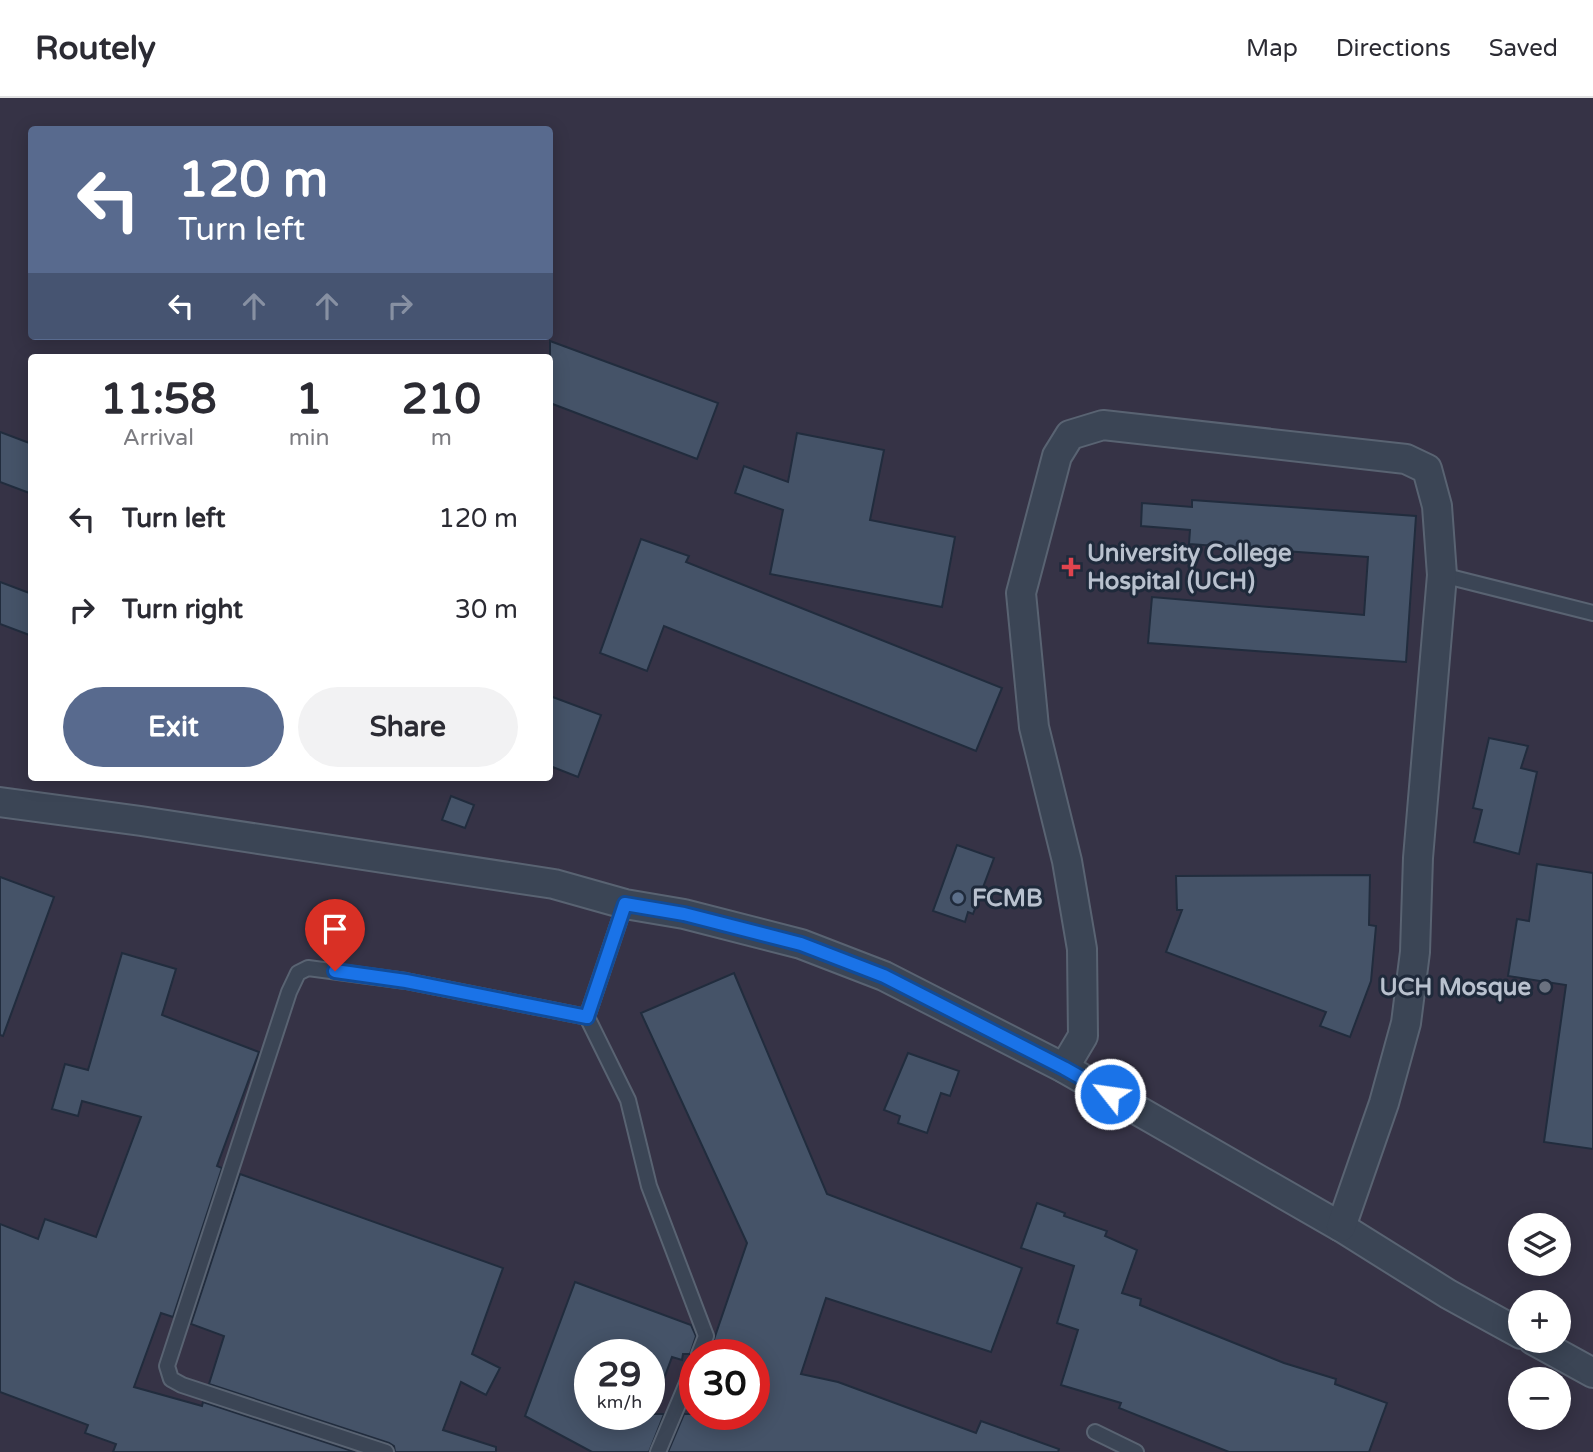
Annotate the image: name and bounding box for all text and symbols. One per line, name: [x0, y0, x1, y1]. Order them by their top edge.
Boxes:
text: Routely: [35, 29, 156, 68]
text: Map: [1246, 34, 1298, 63]
text: Directions: [1336, 34, 1451, 63]
text: Saved: [1489, 34, 1558, 63]
text: 120 m: [178, 151, 328, 210]
icon: left: [63, 154, 154, 245]
text: Turn left: [178, 211, 305, 249]
icon: left: [162, 287, 200, 325]
icon: ahead: [235, 287, 273, 325]
icon: ahead: [308, 287, 346, 325]
icon: right: [381, 287, 419, 325]
text: 11:58: [100, 374, 217, 425]
text: 1: [296, 374, 322, 425]
text: 210: [402, 374, 481, 425]
text: Arrival: [123, 424, 194, 452]
text: min: [289, 424, 330, 452]
text: m: [431, 424, 452, 452]
icon: left: [63, 500, 101, 538]
text: Turn left: [122, 503, 225, 534]
text: 120 m: [438, 503, 518, 534]
place label: University College Hospital (UCH): [1087, 539, 1292, 596]
marker: University College Hospital (UCH): [1061, 557, 1081, 577]
icon: right: [63, 591, 101, 629]
text: Turn right: [122, 594, 243, 625]
text: 30 m: [455, 594, 518, 625]
button: Exit: [63, 687, 284, 767]
button: Share: [298, 687, 518, 767]
place label: FCMB: [972, 884, 1043, 913]
marker: FCMB: [950, 890, 966, 906]
pin: [305, 899, 365, 971]
icon: arrive: [316, 910, 354, 948]
place label: UCH Mosque: [1379, 973, 1531, 1002]
marker: UCH Mosque: [1537, 979, 1553, 995]
position arrow: [1073, 1057, 1147, 1131]
map controls: [1508, 1213, 1571, 1430]
button: layers: [1508, 1213, 1571, 1276]
button: +: [1508, 1290, 1571, 1353]
speed limit sign: 30: [679, 1339, 770, 1430]
text: 29: [598, 1354, 641, 1396]
button: −: [1508, 1367, 1571, 1430]
text: km/h: [597, 1391, 642, 1413]

